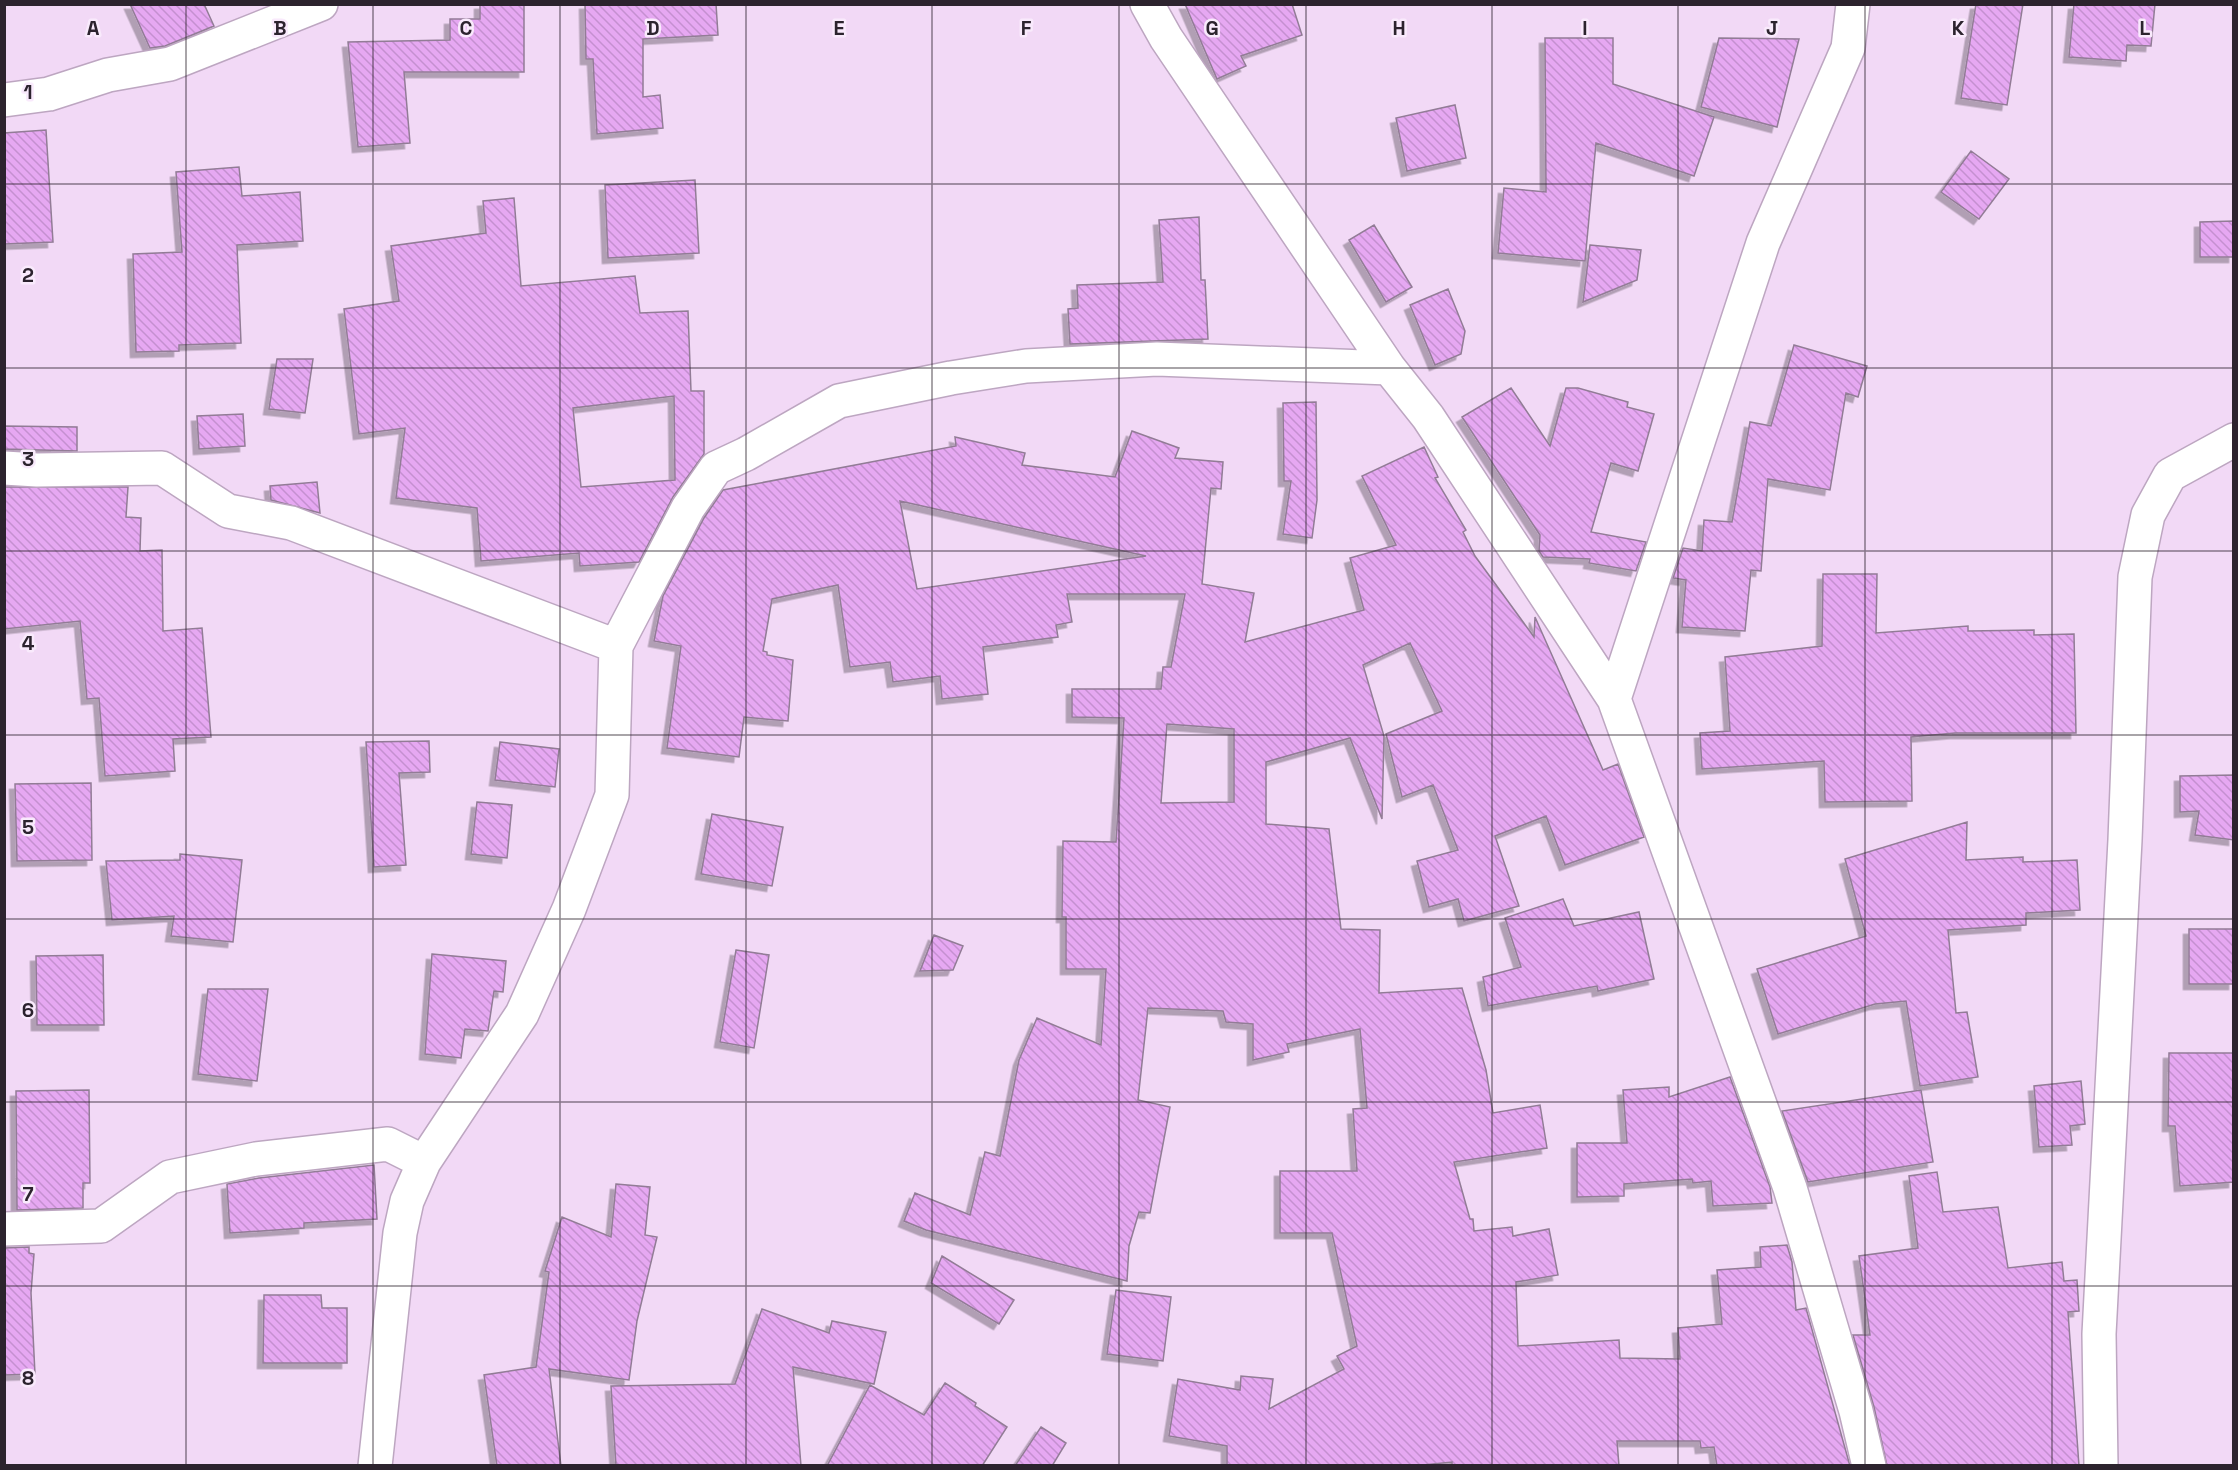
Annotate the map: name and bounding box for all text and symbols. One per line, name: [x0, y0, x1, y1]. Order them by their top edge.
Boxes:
text: A: [87, 15, 100, 41]
text: B: [273, 15, 287, 41]
text: C: [460, 15, 473, 41]
text: D: [646, 15, 660, 41]
text: E: [833, 15, 845, 41]
text: F: [1021, 15, 1032, 41]
text: G: [1205, 15, 1219, 41]
text: H: [1392, 15, 1406, 41]
text: I: [1582, 15, 1588, 41]
text: J: [1766, 15, 1778, 41]
text: K: [1952, 15, 1965, 41]
text: L: [2140, 15, 2151, 41]
text: 1: [23, 79, 33, 105]
text: 2: [22, 262, 34, 288]
text: 3: [22, 446, 34, 472]
text: 4: [22, 630, 35, 656]
text: 5: [22, 814, 34, 840]
text: 6: [22, 997, 34, 1023]
text: 7: [22, 1181, 34, 1207]
text: 8: [22, 1365, 34, 1391]

